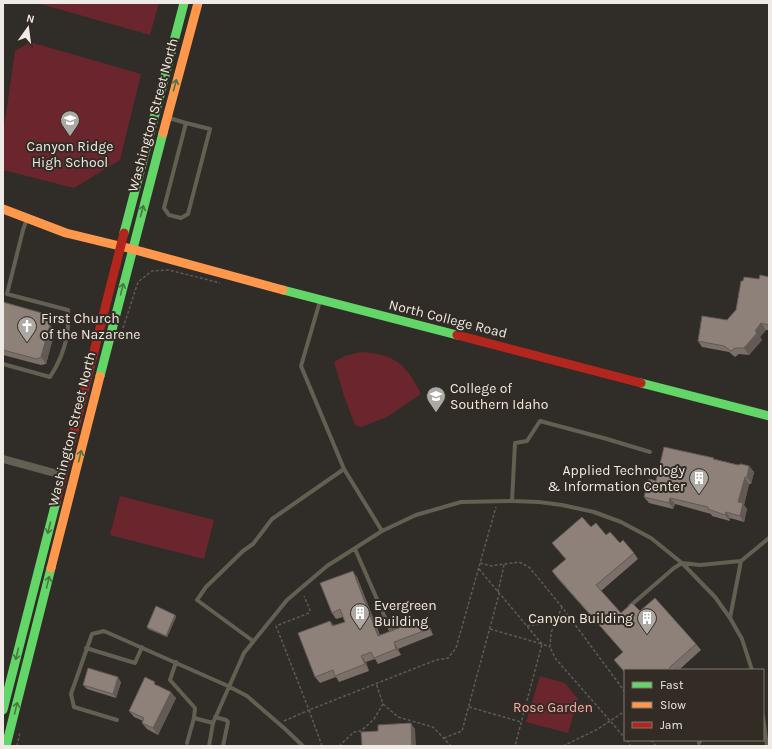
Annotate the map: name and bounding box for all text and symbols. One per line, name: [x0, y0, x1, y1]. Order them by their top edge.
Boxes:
north arrow: [8, 8, 48, 48]
text: N: [25, 12, 36, 26]
street label: Washington Street North: [124, 36, 182, 194]
one-way arrow: [172, 79, 180, 92]
school or university icon: Canyon Ridge High School: [59, 109, 81, 137]
place label: Canyon Ridge High School: [27, 138, 113, 171]
one-way arrow: [139, 205, 146, 218]
one-way arrow: [119, 283, 126, 296]
street label: North College Road: [387, 296, 509, 342]
place label: First Church of the Nazarene: [41, 310, 141, 343]
church icon: First Church of the Nazarene: [16, 315, 38, 343]
street label: Washington Street North: [45, 350, 99, 508]
place label: College of Southern Idaho: [450, 380, 548, 413]
school or university icon: College of Southern Idaho: [425, 385, 447, 413]
one-way arrow: [76, 450, 84, 463]
place label: Applied Technology & Information Center: [548, 462, 686, 495]
building icon: Applied Technology & Information Center: [688, 467, 710, 495]
one-way arrow: [45, 521, 52, 534]
one-way arrow: [44, 576, 52, 589]
place label: Evergreen Building: [374, 597, 437, 630]
building icon: Evergreen Building: [349, 602, 371, 630]
building icon: Canyon Building: [636, 607, 658, 635]
place label: Canyon Building: [528, 610, 633, 627]
one-way arrow: [13, 647, 20, 660]
legend: [624, 669, 764, 741]
text: Fast: [660, 678, 684, 692]
text: Slow: [660, 698, 686, 712]
park label: Rose Garden: [513, 699, 593, 716]
one-way arrow: [12, 702, 20, 715]
text: Jam: [660, 718, 683, 732]

